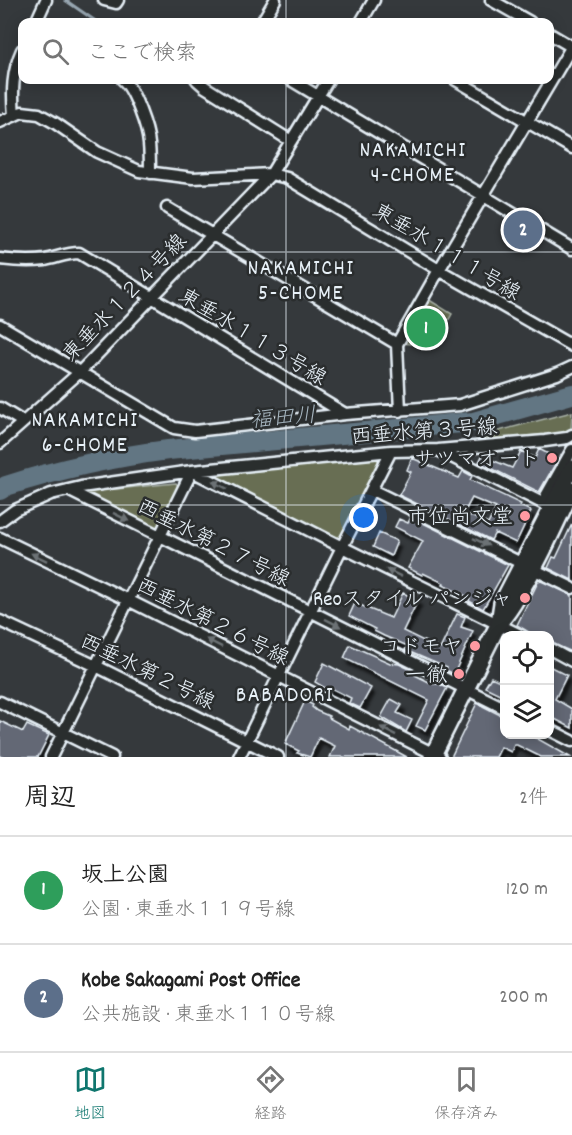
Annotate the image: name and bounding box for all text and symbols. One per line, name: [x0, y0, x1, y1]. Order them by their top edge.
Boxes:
search box: [18, 18, 554, 84]
icon: search: [39, 35, 72, 68]
text: ここで検索: [87, 39, 197, 70]
district label: NAKAMICHI 4-CHOME: [359, 136, 467, 192]
street label: 東垂水１１１号線: [366, 197, 525, 310]
pin: 2: [504, 208, 542, 252]
street label: 東垂水１２４号線: [57, 228, 195, 370]
district label: NAKAMICHI 5-CHOME: [247, 254, 355, 310]
street label: 東垂水１１３号線: [172, 282, 331, 395]
pin: 1: [406, 306, 446, 350]
water label: 福田川: [249, 401, 318, 438]
district label: NAKAMICHI 6-CHOME: [31, 406, 139, 462]
street label: 西垂水第３号線: [350, 414, 499, 454]
place label: サツマオート: [414, 446, 540, 476]
marker: サツマオート: [545, 451, 559, 465]
one-way arrow: [211, 480, 228, 490]
street label: 西垂水第２７号線: [131, 493, 294, 596]
your location: [349, 503, 378, 532]
place label: 市位尚文堂: [408, 504, 513, 534]
marker: 市位尚文堂: [518, 509, 532, 523]
one-way arrow: [112, 512, 129, 522]
one-way arrow: [472, 538, 489, 547]
one-way arrow: [30, 552, 47, 562]
one-way arrow: [386, 568, 403, 577]
street label: 西垂水第２６号線: [130, 572, 293, 675]
place label: Reoスタイル パンジャ: [313, 586, 513, 616]
marker: Reoスタイル パンジャ: [518, 591, 532, 605]
one-way arrow: [324, 618, 341, 627]
street label: 西垂水第２号線: [74, 628, 219, 719]
map controls: [500, 631, 554, 739]
button: locate: [500, 631, 554, 685]
place label: コドモヤ: [379, 634, 463, 664]
one-way arrow: [205, 638, 222, 648]
marker: コドモヤ: [468, 639, 482, 653]
place label: 一徹: [405, 662, 447, 692]
marker: 一徹: [452, 667, 466, 681]
district label: BABADORI: [236, 681, 334, 712]
button: layers: [500, 685, 554, 739]
one-way arrow: [379, 726, 396, 736]
text: 周辺: [24, 781, 76, 818]
text: 2件: [519, 785, 548, 813]
text: 坂上公園: [81, 861, 169, 892]
text: 1: [41, 876, 46, 904]
text: 120 m: [506, 876, 548, 904]
text: 公園 · 東垂水１１９号線: [81, 897, 295, 925]
text: Kobe Sakagami Post Office: [81, 966, 300, 997]
text: 2: [39, 984, 48, 1012]
text: 200 m: [499, 984, 548, 1012]
text: 公共施設 · 東垂水１１０号線: [81, 1002, 335, 1030]
tab: 地図: [74, 1063, 107, 1126]
tab: 経路: [254, 1063, 287, 1126]
tab: 保存済み: [434, 1063, 498, 1126]

